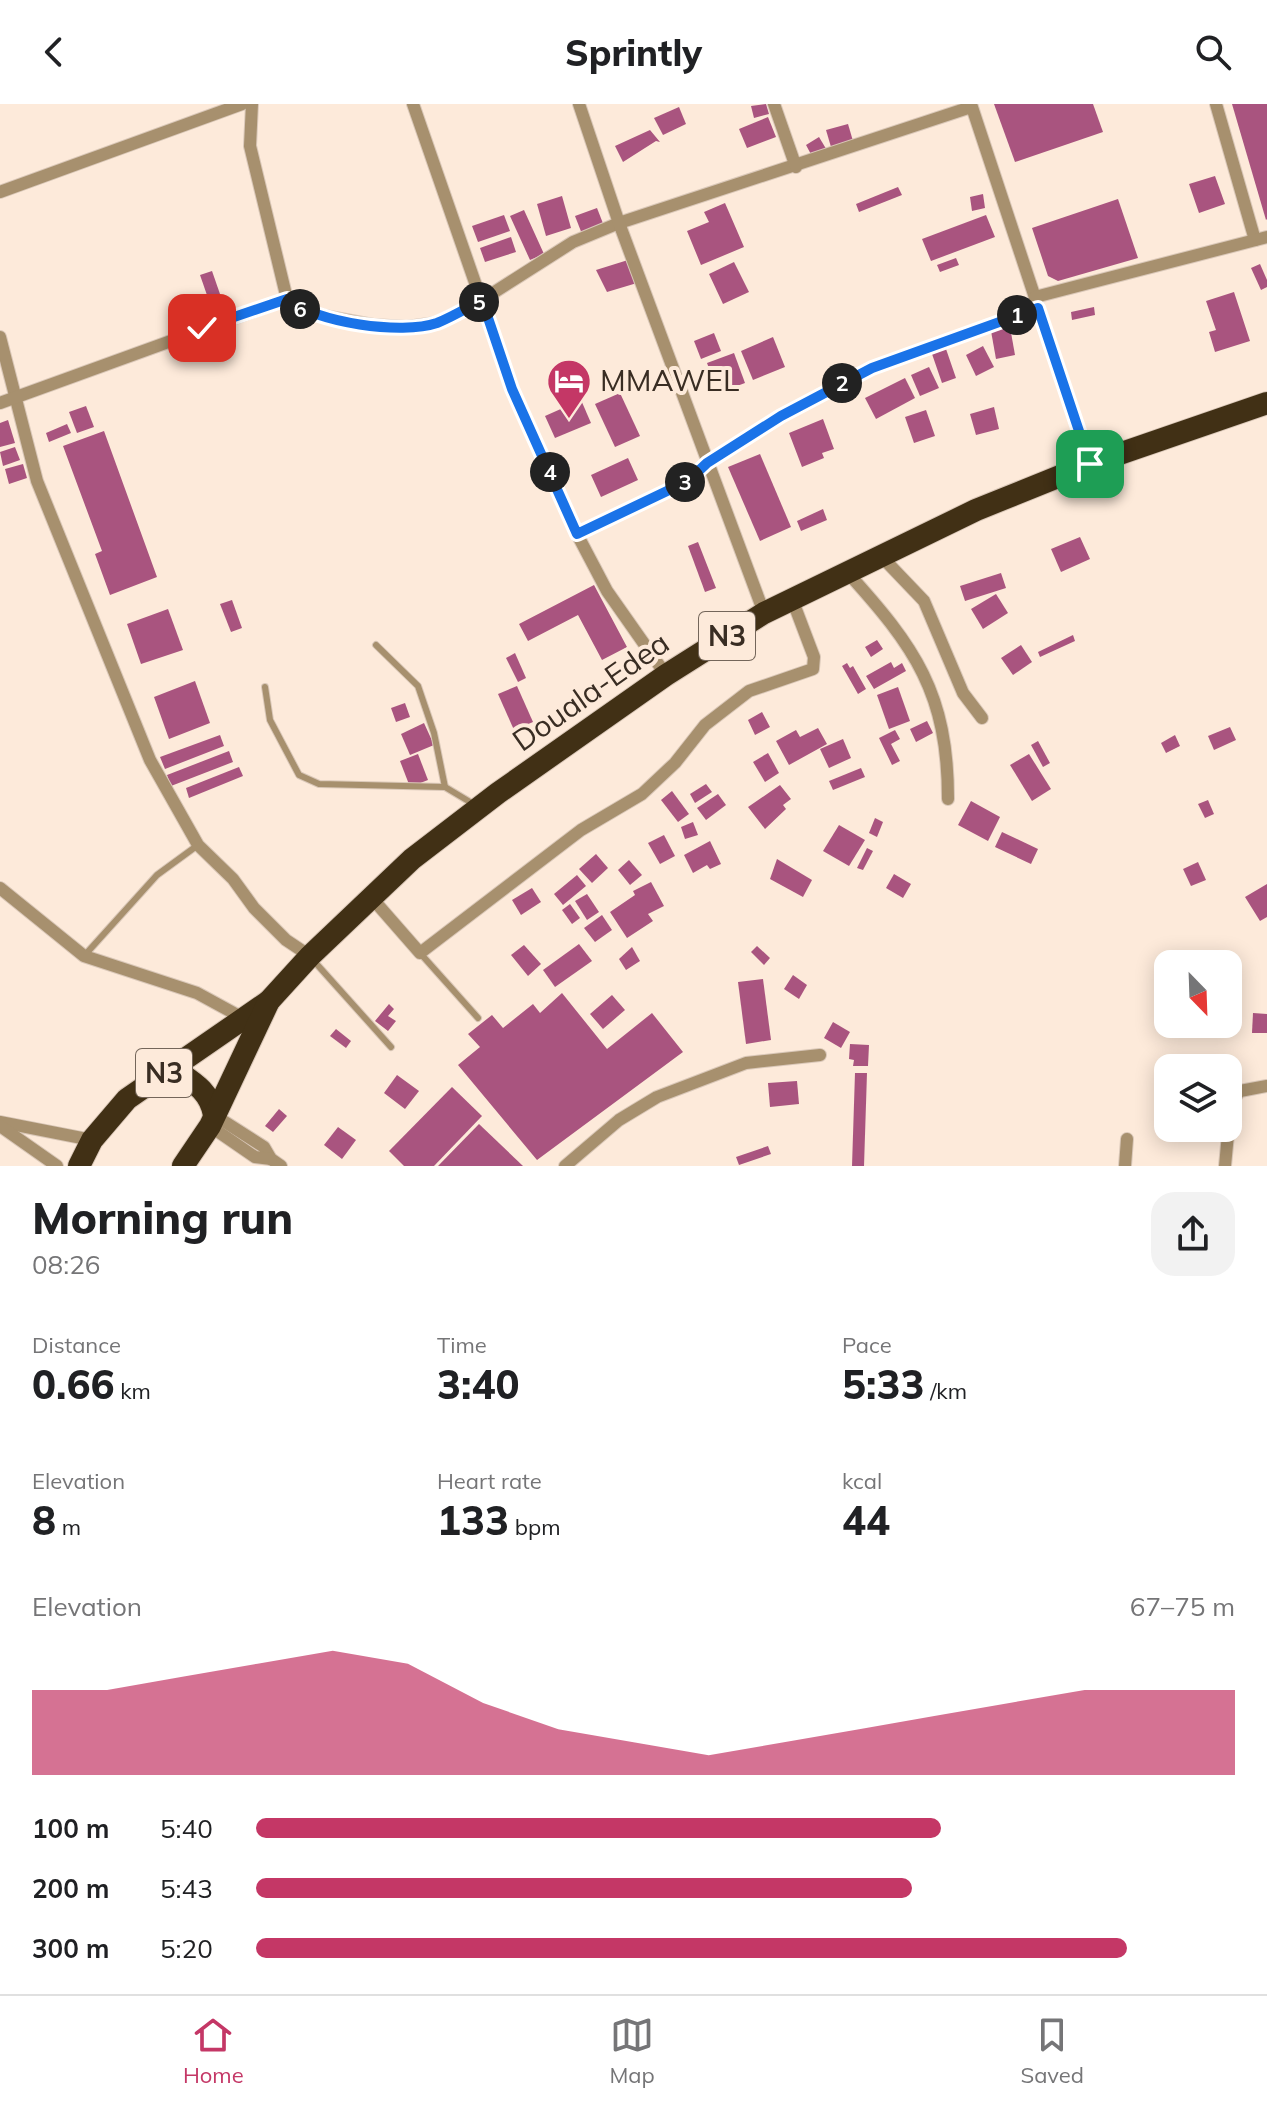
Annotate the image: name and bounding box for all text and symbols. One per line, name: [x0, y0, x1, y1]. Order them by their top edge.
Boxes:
icon: back: [32, 30, 76, 74]
text: Sprintly: [565, 30, 702, 75]
icon: search: [1191, 30, 1235, 74]
pin: 5: [459, 282, 499, 322]
text: 5: [472, 288, 486, 316]
pin: 6: [280, 289, 320, 329]
pin: [168, 294, 236, 362]
text: 6: [293, 295, 307, 323]
pin: 1: [997, 295, 1037, 335]
text: 1: [1010, 301, 1024, 329]
icon: check: [180, 306, 224, 350]
hotel icon: MMAWEL: [545, 357, 593, 420]
place label: MMAWEL: [600, 361, 739, 399]
pin: 2: [822, 363, 862, 403]
text: 2: [835, 369, 849, 397]
pin: [1056, 430, 1124, 498]
icon: arrive: [1068, 442, 1112, 486]
pin: 4: [530, 452, 570, 492]
text: 4: [543, 458, 557, 486]
pin: 3: [665, 462, 705, 502]
text: 3: [678, 468, 692, 496]
road number: N3: [699, 612, 755, 660]
street label: Douala-Edea: [505, 623, 676, 759]
north arrow: [1154, 950, 1242, 1038]
map controls: [1154, 950, 1242, 1142]
road number: N3: [136, 1049, 192, 1097]
button: layers: [1154, 1054, 1242, 1142]
text: Morning run: [32, 1190, 293, 1245]
button: share: [1151, 1192, 1235, 1276]
text: 08:26: [32, 1248, 100, 1281]
text: Distance: [32, 1331, 121, 1359]
text: Time: [437, 1331, 487, 1359]
text: Pace: [842, 1331, 892, 1359]
text: 0.66: [32, 1359, 114, 1409]
text: 3:40: [437, 1359, 519, 1409]
text: 5:33: [842, 1359, 924, 1409]
text: km: [114, 1377, 151, 1405]
text: /km: [924, 1377, 967, 1405]
text: Elevation: [32, 1467, 125, 1495]
text: Heart rate: [437, 1467, 542, 1495]
text: kcal: [842, 1467, 882, 1495]
text: 8: [32, 1495, 56, 1545]
text: 133: [437, 1495, 509, 1545]
text: 44: [842, 1495, 890, 1545]
text: m: [56, 1513, 81, 1541]
text: bpm: [509, 1513, 560, 1541]
text: Elevation: [32, 1590, 142, 1623]
text: 67–75 m: [1130, 1590, 1235, 1623]
text: 100 m: [32, 1812, 109, 1845]
text: 5:40: [160, 1812, 213, 1845]
text: 200 m: [32, 1872, 109, 1905]
text: 5:43: [160, 1872, 213, 1905]
text: 300 m: [32, 1932, 109, 1965]
text: 5:20: [160, 1932, 213, 1965]
tab: Home: [183, 2013, 244, 2089]
tab: Map: [609, 2013, 655, 2089]
tab: Saved: [1021, 2013, 1084, 2089]

